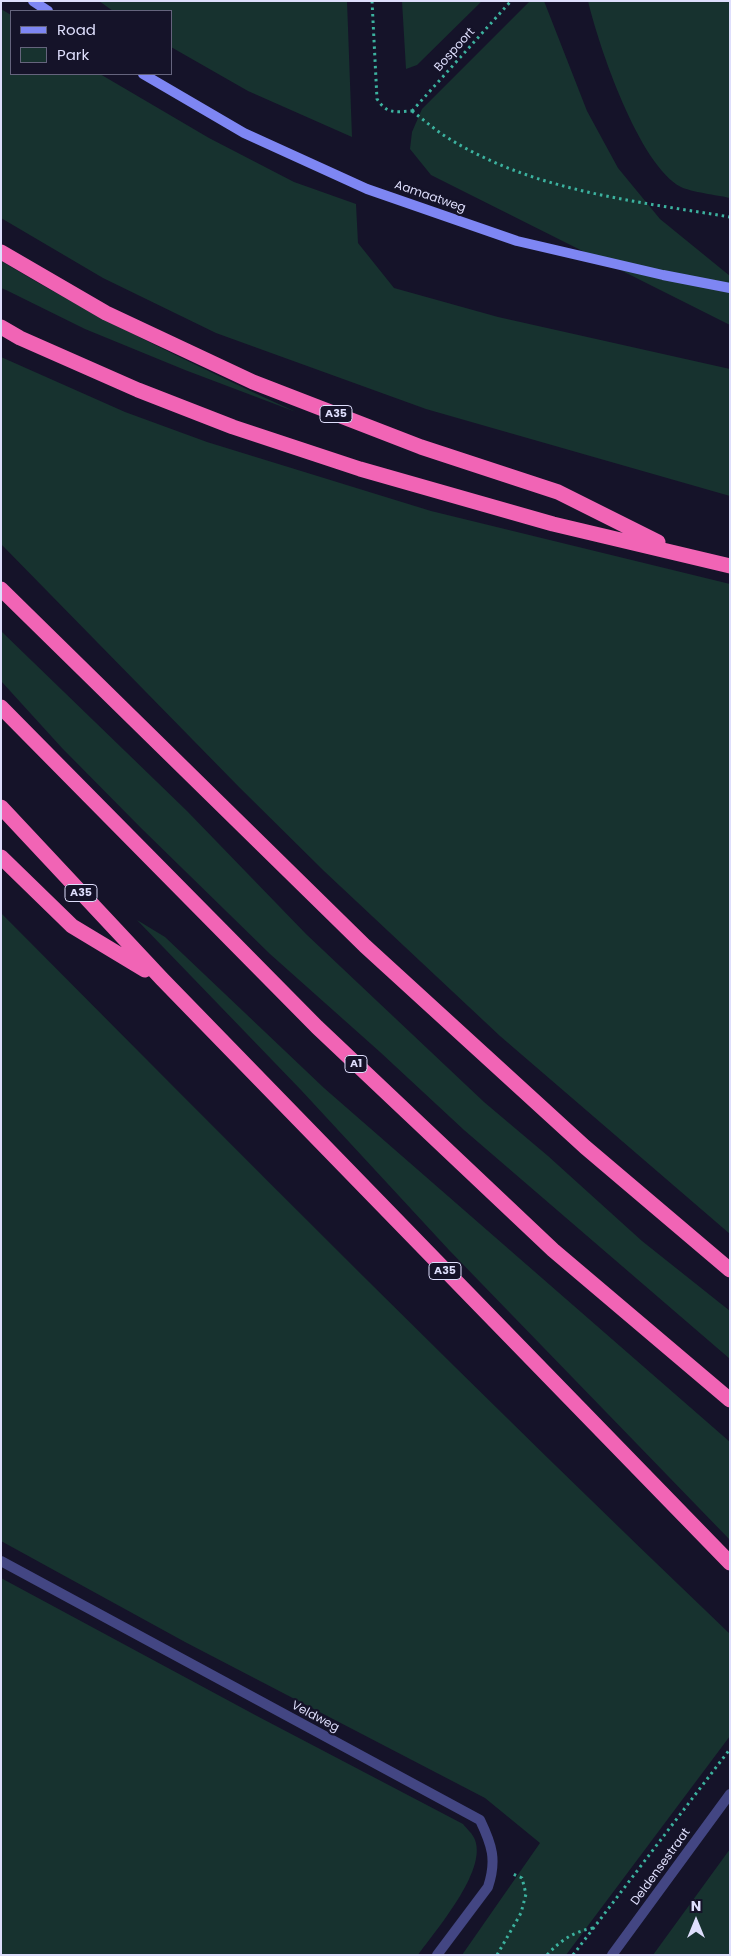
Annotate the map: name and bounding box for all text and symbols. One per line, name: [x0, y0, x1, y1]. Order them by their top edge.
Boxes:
legend: [10, 10, 172, 75]
text: Road: [57, 19, 96, 40]
street label: Bospoort: [432, 25, 478, 75]
text: Park: [57, 44, 89, 65]
street label: Aamaatweg: [392, 178, 468, 216]
road number: A35: [320, 406, 352, 422]
road number: A35: [65, 884, 97, 901]
road number: A1: [345, 1056, 367, 1072]
road number: A35: [429, 1262, 461, 1280]
street label: Veldweg: [289, 1698, 341, 1736]
street label: Deldensestraat: [628, 1826, 694, 1908]
north arrow: [671, 1896, 721, 1946]
text: N: [691, 1896, 701, 1916]

